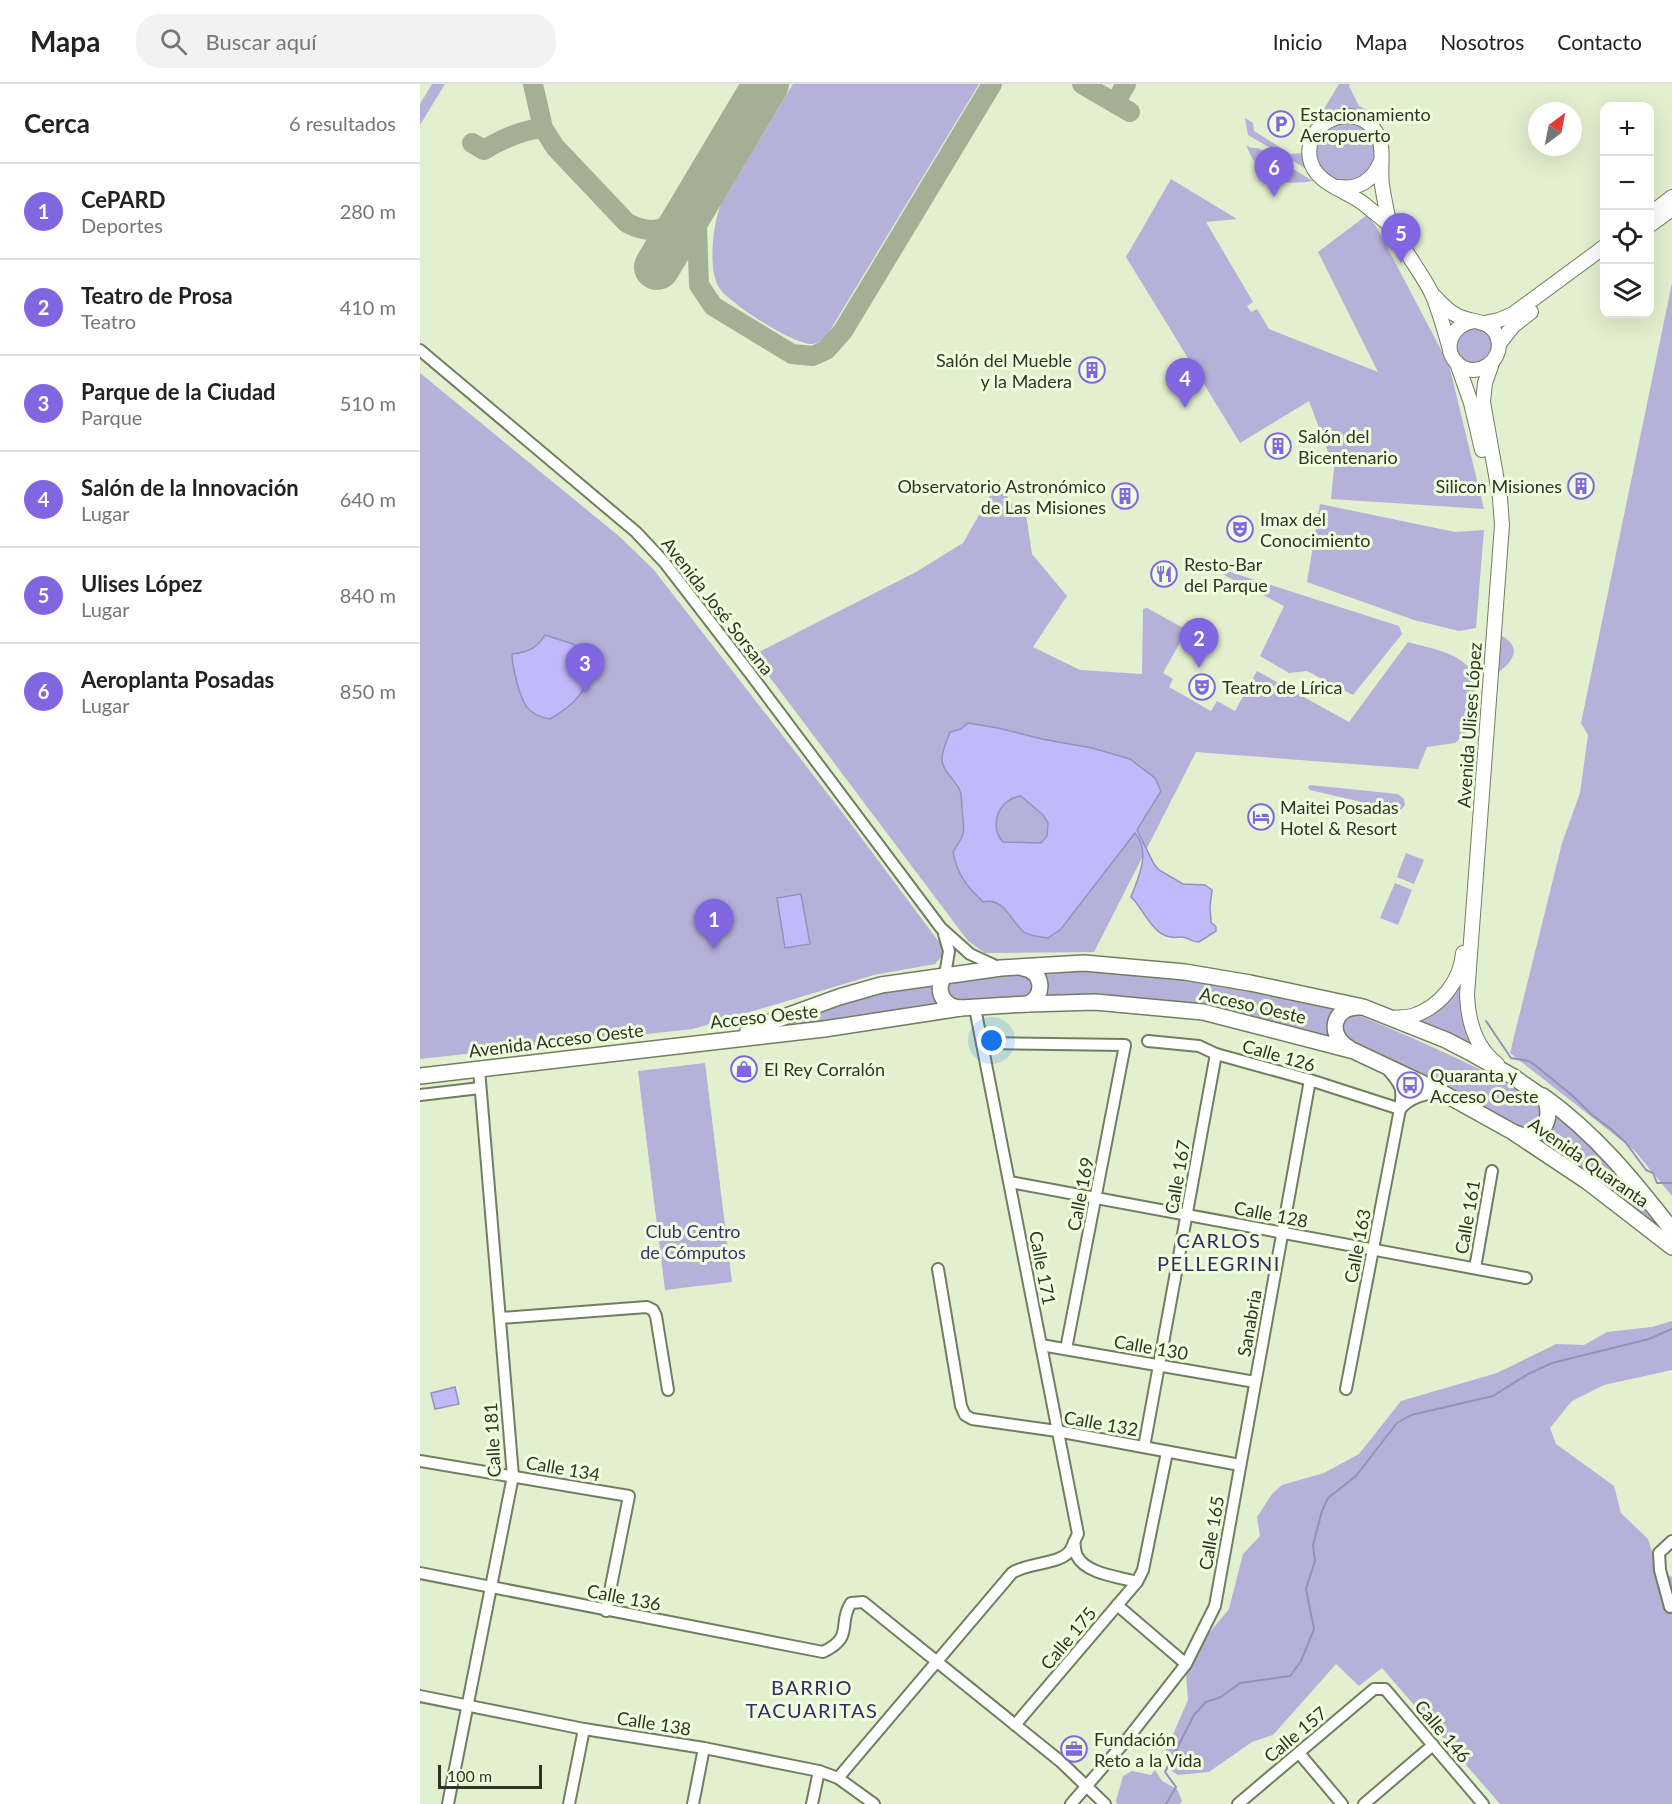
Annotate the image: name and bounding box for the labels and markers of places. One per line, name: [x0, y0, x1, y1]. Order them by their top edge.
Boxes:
place label: Estacionamiento Aeropuerto: [1300, 103, 1431, 146]
parking icon: Estacionamiento Aeropuerto: [1266, 109, 1296, 139]
pin: 6: [1254, 147, 1294, 197]
pin: 5: [1382, 214, 1420, 263]
place label: Salón del Mueble y la Madera: [936, 349, 1072, 392]
building icon: Salón del Mueble y la Madera: [1077, 355, 1107, 385]
pin: 4: [1166, 358, 1204, 408]
place label: Salón del Bicentenario: [1298, 425, 1398, 468]
building icon: Salón del Bicentenario: [1263, 431, 1293, 461]
building icon: Silicon Misiones: [1566, 471, 1596, 501]
place label: Observatorio Astronómico de Las Misiones: [897, 475, 1106, 518]
place label: Silicon Misiones: [1436, 475, 1562, 497]
building icon: Observatorio Astronómico de Las Misiones: [1110, 481, 1140, 511]
place label: Imax del Conocimiento: [1260, 508, 1370, 551]
theatre icon: Imax del Conocimiento: [1225, 514, 1255, 544]
place label: Resto-Bar del Parque: [1184, 553, 1268, 596]
restaurant icon: Resto-Bar del Parque: [1149, 559, 1179, 589]
pin: 2: [1180, 618, 1218, 668]
pin: 3: [566, 644, 604, 693]
theatre icon: Teatro de Lírica: [1187, 672, 1217, 702]
place label: Teatro de Lírica: [1222, 676, 1342, 698]
place label: Maitei Posadas Hotel & Resort: [1280, 796, 1399, 839]
hotel icon: Maitei Posadas Hotel & Resort: [1246, 802, 1276, 832]
pin: 1: [694, 900, 734, 949]
shop icon: El Rey Corralón: [729, 1054, 759, 1084]
place label: El Rey Corralón: [764, 1058, 885, 1080]
place label: Quaranta y Acceso Oeste: [1430, 1064, 1538, 1107]
bus stop icon: Quaranta y Acceso Oeste: [1395, 1070, 1425, 1100]
place label: Fundación Reto a la Vida: [1094, 1728, 1202, 1771]
office icon: Fundación Reto a la Vida: [1059, 1734, 1089, 1764]

